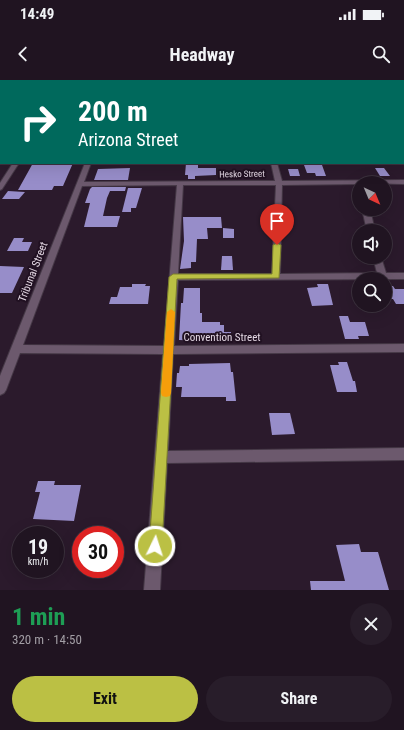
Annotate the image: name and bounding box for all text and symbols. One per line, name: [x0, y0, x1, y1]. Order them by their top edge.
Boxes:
text: 14:49: [20, 5, 54, 23]
icon: back: [12, 43, 34, 65]
icon: search: [370, 43, 392, 65]
text: Headway: [170, 44, 234, 65]
text: 200 m: [78, 95, 148, 128]
icon: right: [12, 96, 64, 148]
text: Arizona Street: [78, 129, 178, 150]
street label: Hesko Street: [219, 169, 265, 179]
north arrow: [352, 176, 392, 216]
map controls: [352, 176, 392, 312]
pin: [260, 204, 294, 245]
icon: arrive: [266, 210, 288, 232]
button: sound: [352, 224, 392, 264]
street label: Tribunal Street: [16, 240, 50, 304]
button: search: [352, 272, 392, 312]
street label: Convention Street: [183, 331, 261, 344]
position arrow: [134, 525, 176, 567]
speed limit sign: 30: [72, 526, 124, 578]
text: 19: [28, 535, 48, 559]
text: km/h: [28, 556, 48, 567]
text: 1 min: [12, 603, 65, 631]
button: close: [350, 603, 392, 645]
text: 320 m · 14:50: [12, 632, 82, 647]
button: Exit: [12, 676, 198, 722]
button: Share: [206, 676, 392, 722]

